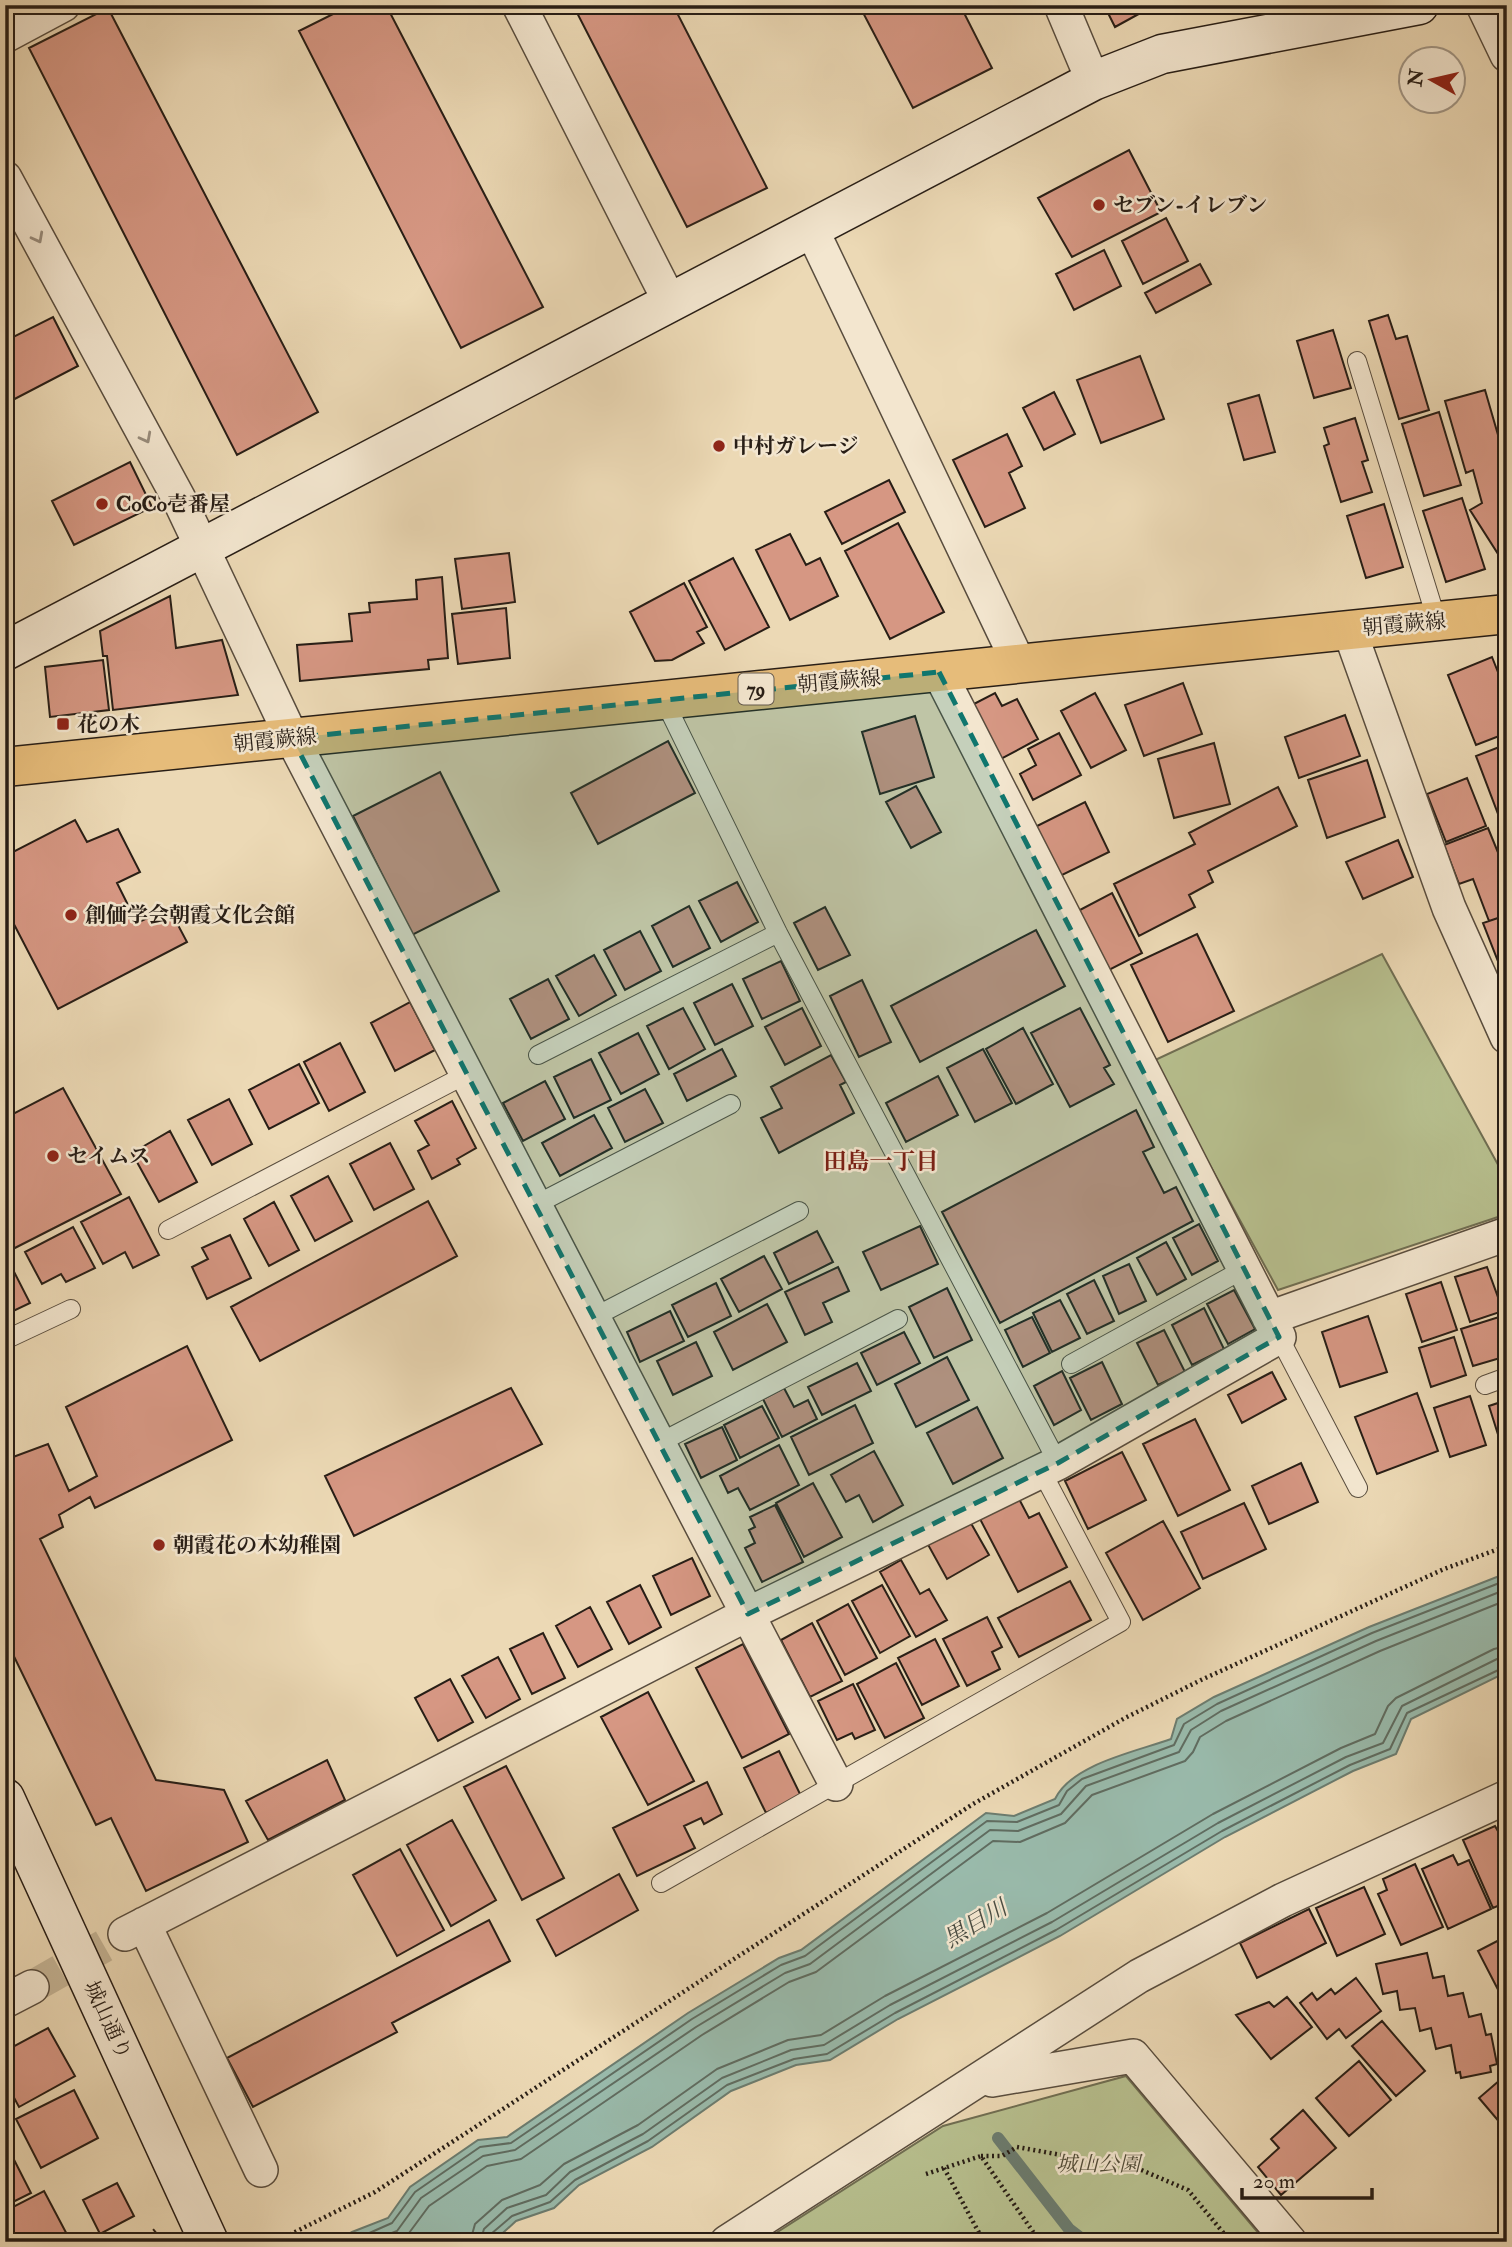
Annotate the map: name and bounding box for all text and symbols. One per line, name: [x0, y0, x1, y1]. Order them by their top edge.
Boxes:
north arrow: [1396, 46, 1466, 116]
text: N: [1403, 67, 1429, 89]
place label: セブン-イレブン: [1113, 192, 1267, 219]
marker: セブン-イレブン: [1091, 197, 1107, 213]
one-way arrow: [30, 231, 43, 243]
one-way arrow: [138, 431, 151, 443]
place label: 中村ガレージ: [733, 433, 859, 460]
marker: 中村ガレージ: [711, 438, 727, 454]
place label: CoCo壱番屋: [116, 491, 230, 518]
marker: CoCo壱番屋: [94, 496, 110, 512]
street label: 朝霞蕨線: [1361, 607, 1447, 642]
street label: 朝霞蕨線: [796, 664, 882, 699]
road number: 79: [738, 674, 774, 704]
place label: 花の木: [77, 711, 140, 738]
marker: 花の木: [55, 716, 71, 732]
street label: 朝霞蕨線: [232, 723, 318, 758]
place label: 創価学会朝霞文化会館: [85, 902, 295, 929]
marker: 創価学会朝霞文化会館: [63, 907, 79, 923]
place label: セイムス: [67, 1143, 150, 1170]
district label: 田島一丁目: [824, 1147, 939, 1176]
marker: セイムス: [45, 1148, 61, 1164]
place label: 朝霞花の木幼稚園: [173, 1532, 341, 1559]
marker: 朝霞花の木幼稚園: [151, 1537, 167, 1553]
water label: 黒目川: [938, 1892, 1015, 1954]
street label: 城山通り: [78, 1976, 138, 2064]
park label: 城山公園: [1056, 2151, 1143, 2178]
scale bar: [1242, 2156, 1372, 2200]
text: 20 m: [1253, 2168, 1295, 2195]

